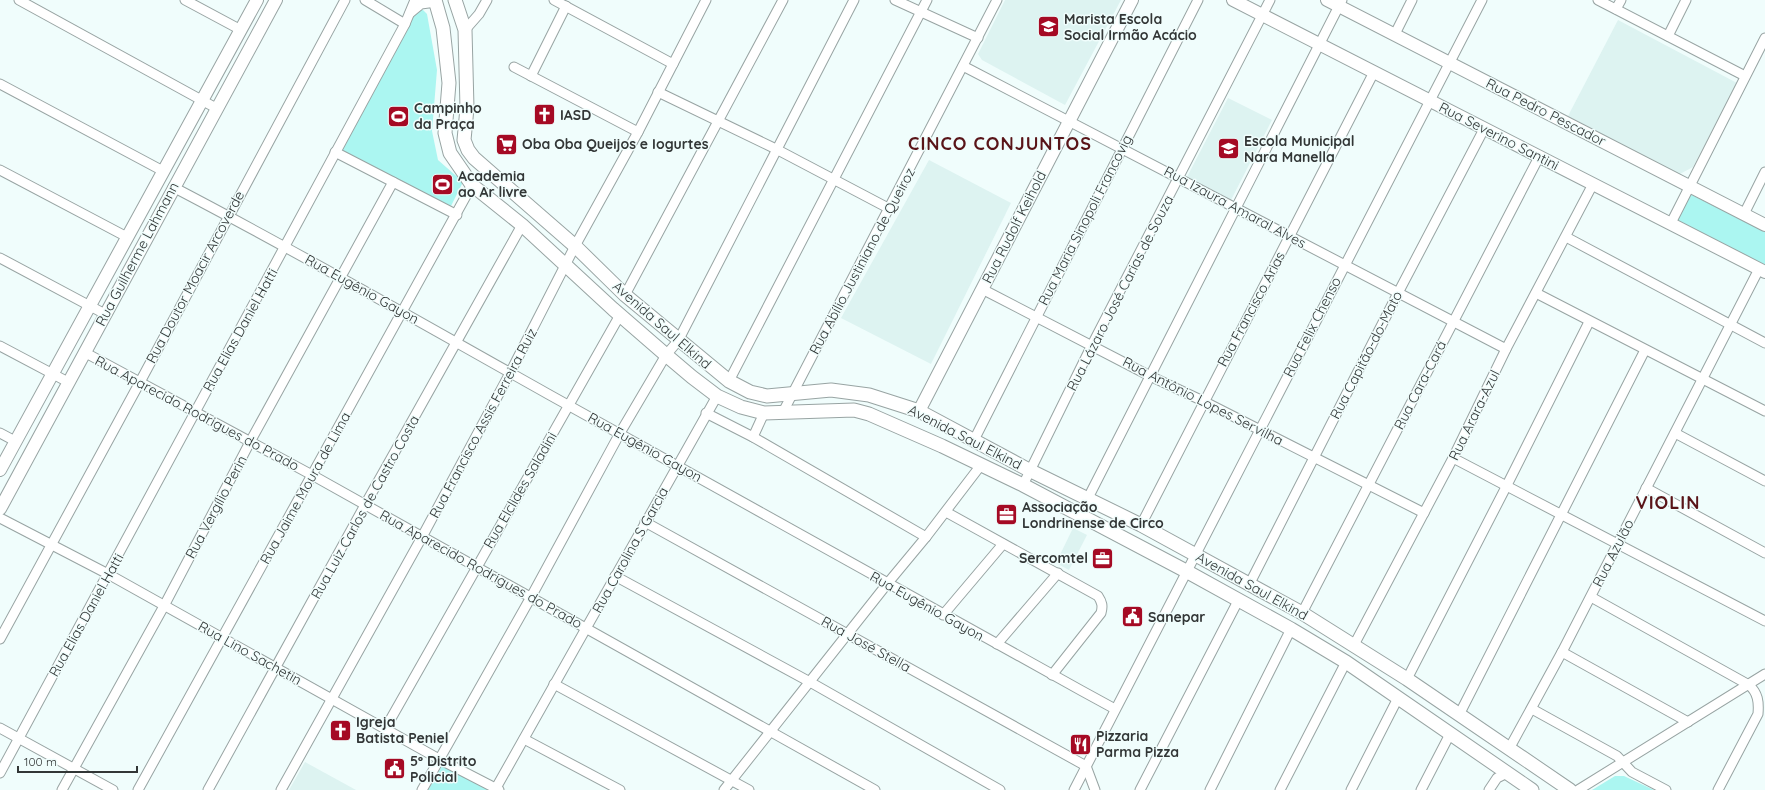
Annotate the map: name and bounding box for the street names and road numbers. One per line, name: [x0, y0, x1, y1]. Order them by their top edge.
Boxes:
street label: Rua Pedro Pescador: [1483, 74, 1610, 150]
street label: Rua Severino Santini: [1436, 98, 1562, 174]
street label: Rua Maria Sinopoli Francovig: [1034, 132, 1136, 308]
street label: Rua Izaura Amaral Alves: [1161, 162, 1309, 252]
street label: Rua Abílio Justiniano de Queiroz: [805, 164, 919, 357]
street label: Rua Rudolf Keihold: [978, 168, 1050, 286]
street label: Rua Guilherme Lahmann: [91, 179, 183, 329]
street label: Rua Doutor Moacir Arcoverde: [142, 188, 248, 366]
street label: Rua Lázaro José Carias de Souza: [1063, 192, 1177, 394]
street label: Rua Francisco Arias: [1213, 248, 1289, 370]
street label: Rua Eugênio Gayon: [302, 250, 422, 328]
street label: Rua Elias Daniel Hatti: [199, 265, 281, 395]
street label: Rua Felix Chenso: [1279, 274, 1345, 380]
street label: Avenida Saul Elkind: [609, 277, 715, 373]
street label: Rua Capitão-do-Mato: [1326, 288, 1406, 422]
street label: Rua Francisco Assis Ferreira Ruiz: [425, 325, 541, 521]
street label: Rua Cara-Cará: [1390, 337, 1450, 433]
street label: Rua Aparecido Rodrigues do Prado: [92, 351, 302, 475]
street label: Rua Antônio Lopes Servilha: [1120, 353, 1286, 449]
street label: Rua Arara-Azul: [1444, 367, 1504, 463]
street label: Avenida Saul Elkind: [905, 401, 1025, 473]
street label: Rua Eugênio Gayon: [585, 408, 705, 486]
street label: Rua Jaime Moura de Lima: [256, 409, 354, 567]
street label: Rua Luiz Carlos de Castro Costa: [307, 412, 423, 602]
street label: Rua Elclides Saladini: [479, 429, 561, 551]
street label: Rua Vergílio Perin: [181, 452, 251, 562]
street label: Rua Carolina S Garcia: [588, 484, 672, 616]
street label: Rua Aparecido Rodrigues do Prado: [377, 506, 585, 632]
street label: Rua Azulão: [1588, 516, 1638, 590]
street label: Avenida Saul Elkind: [1193, 548, 1311, 624]
street label: Rua Elias Daniel Hatti: [45, 550, 127, 680]
street label: Rua Eugênio Gayon: [867, 567, 987, 645]
street label: Rua José Stella: [818, 612, 914, 676]
street label: Rua Lino Sachetin: [195, 617, 305, 689]

